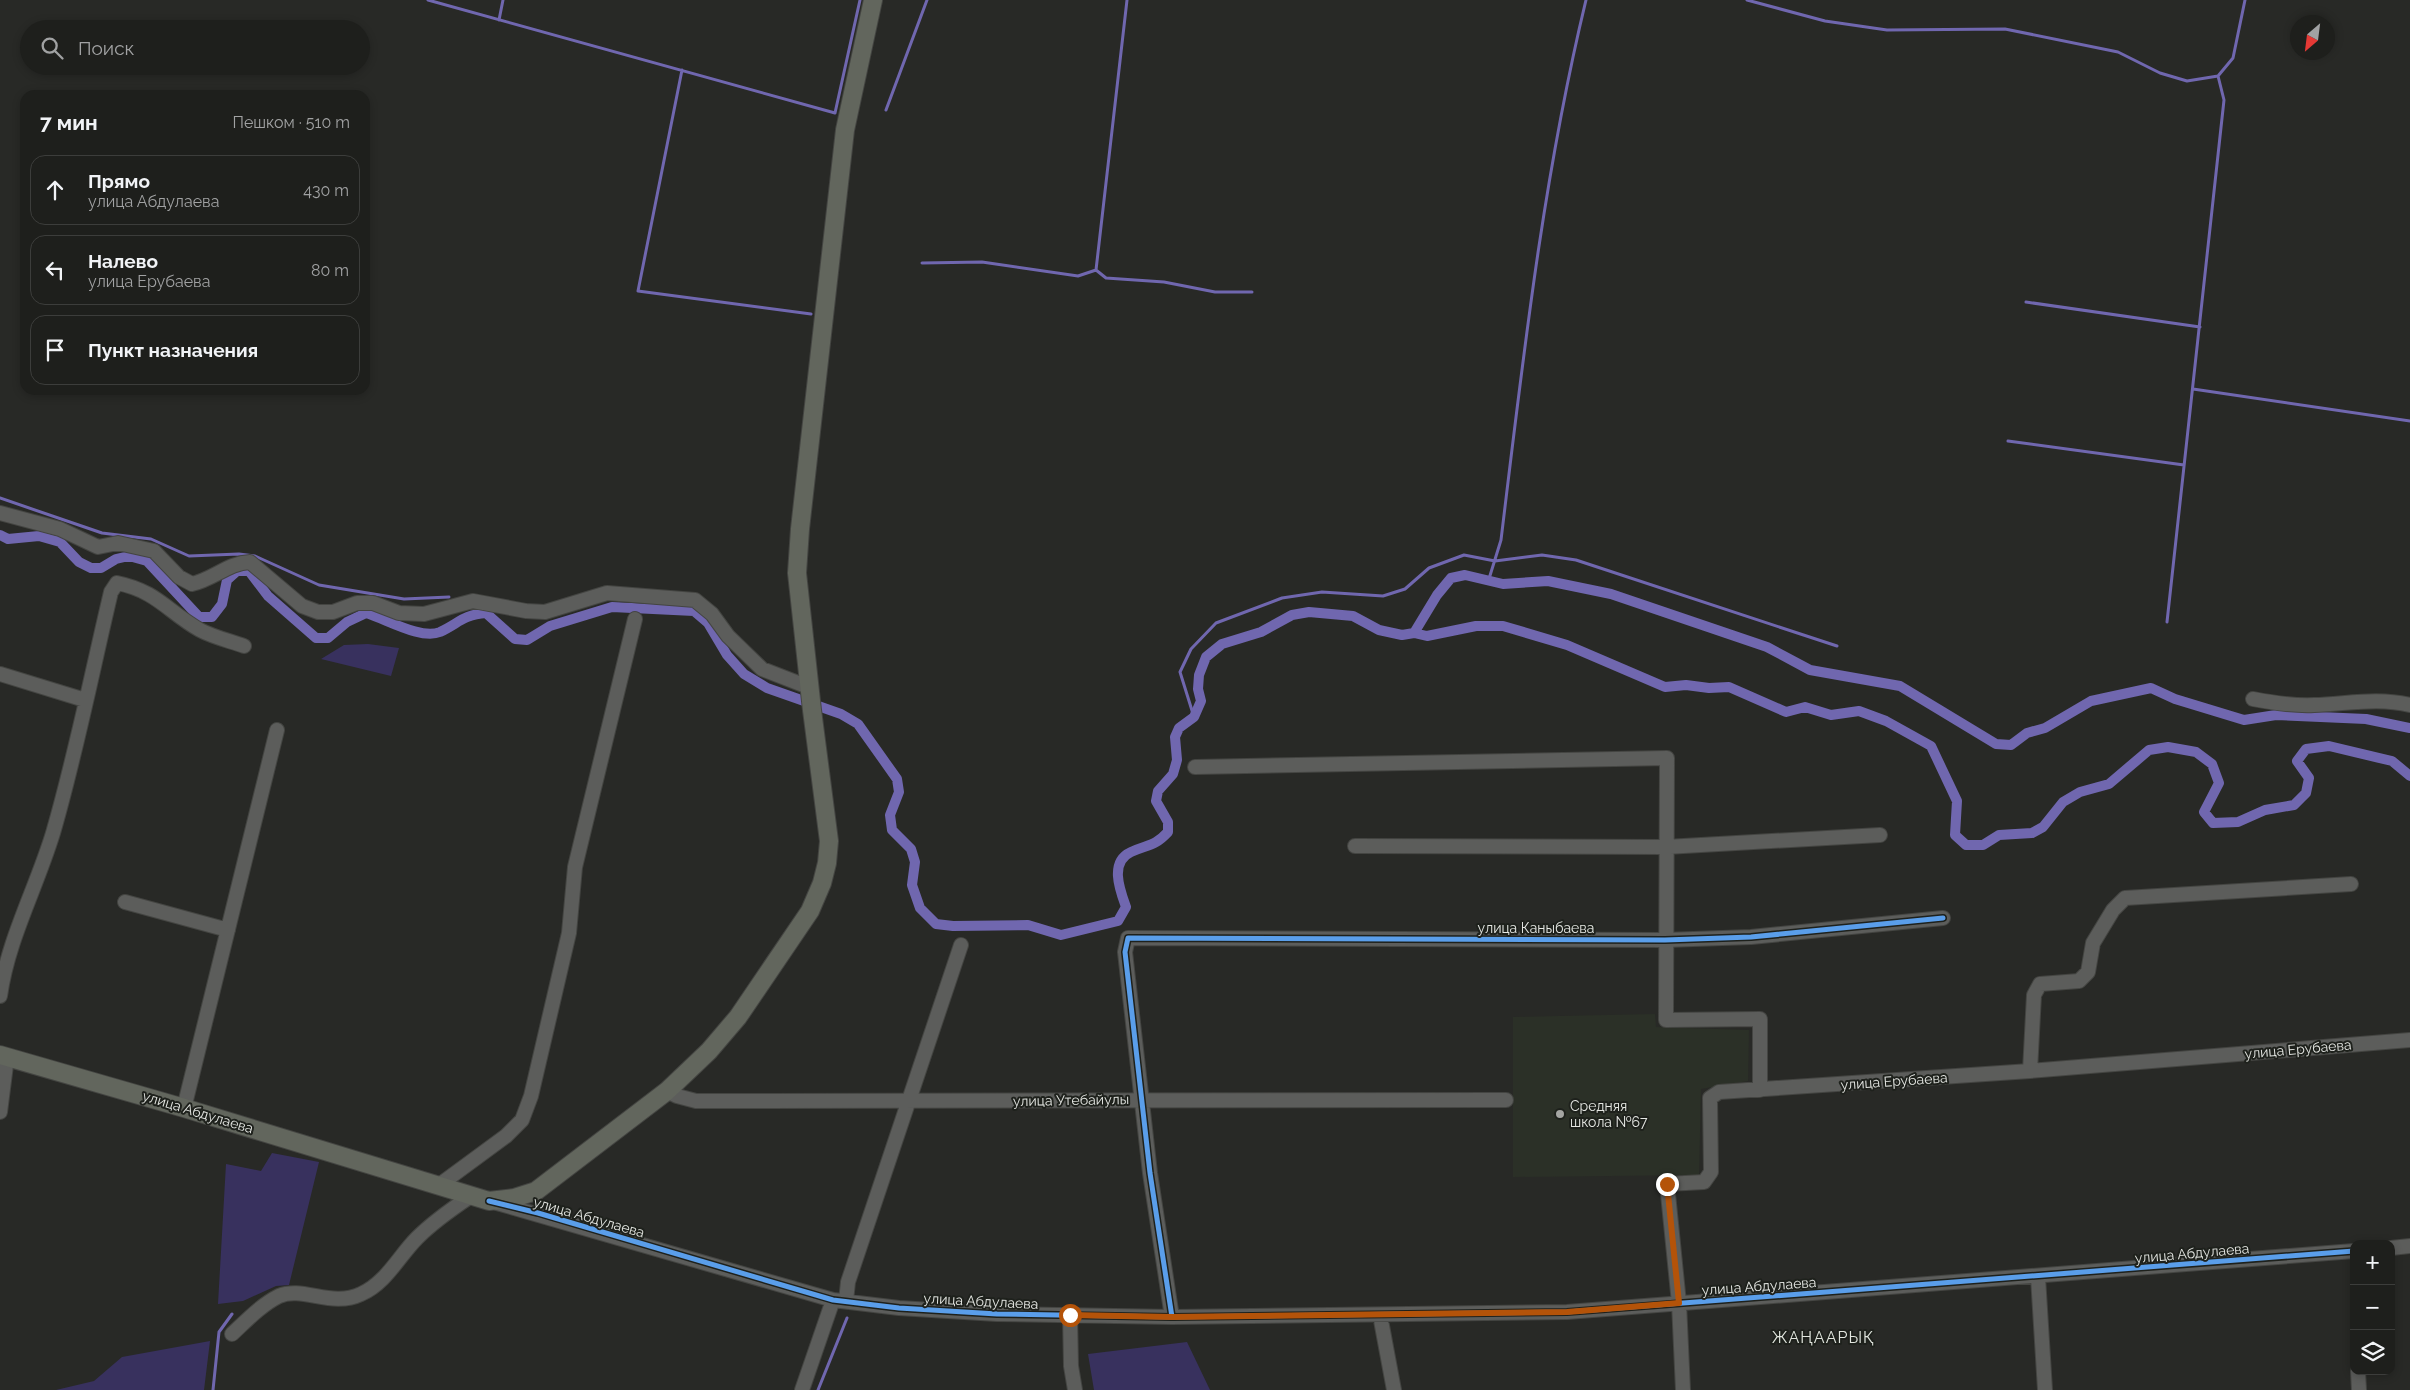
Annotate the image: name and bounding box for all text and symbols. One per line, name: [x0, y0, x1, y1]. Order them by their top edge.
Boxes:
north arrow: [2290, 15, 2335, 60]
search box: [20, 20, 370, 75]
icon: search: [38, 34, 66, 62]
text: Поиск: [78, 37, 134, 59]
text: 7 мин: [40, 110, 98, 135]
text: Пешком · 510 m: [232, 113, 350, 132]
text: Прямо: [88, 170, 150, 192]
icon: ahead: [41, 176, 69, 204]
text: 430 m: [303, 181, 349, 200]
text: улица Абдулаева: [88, 192, 219, 211]
text: Налево: [88, 250, 158, 272]
icon: left: [41, 256, 69, 284]
text: 80 m: [311, 261, 349, 280]
text: улица Ерубаева: [88, 272, 210, 291]
icon: arrive: [41, 336, 69, 364]
text: Пункт назначения: [88, 339, 258, 361]
street label: улица Каныбаева: [1478, 920, 1594, 936]
street label: улица Ерубаева: [2244, 1036, 2352, 1062]
street label: улица Ерубаева: [1840, 1069, 1948, 1093]
street label: улица Абдулаева: [141, 1088, 255, 1136]
street label: улица Утебайулы: [1013, 1091, 1129, 1109]
place label: Средняя школа №67: [1570, 1098, 1648, 1130]
marker: Средняя школа №67: [1554, 1108, 1566, 1120]
route end: [1656, 1173, 1679, 1196]
street label: улица Абдулаева: [532, 1193, 646, 1241]
street label: улица Абдулаева: [2134, 1240, 2250, 1266]
map controls: [2350, 1240, 2395, 1375]
button: +: [2350, 1240, 2395, 1285]
street label: улица Абдулаева: [1701, 1274, 1817, 1298]
button: −: [2350, 1285, 2395, 1330]
street label: улица Абдулаева: [923, 1290, 1039, 1312]
route start: [1059, 1304, 1082, 1327]
district label: ЖАҢААРЫҚ: [1772, 1328, 1874, 1347]
button: layers: [2350, 1330, 2395, 1375]

